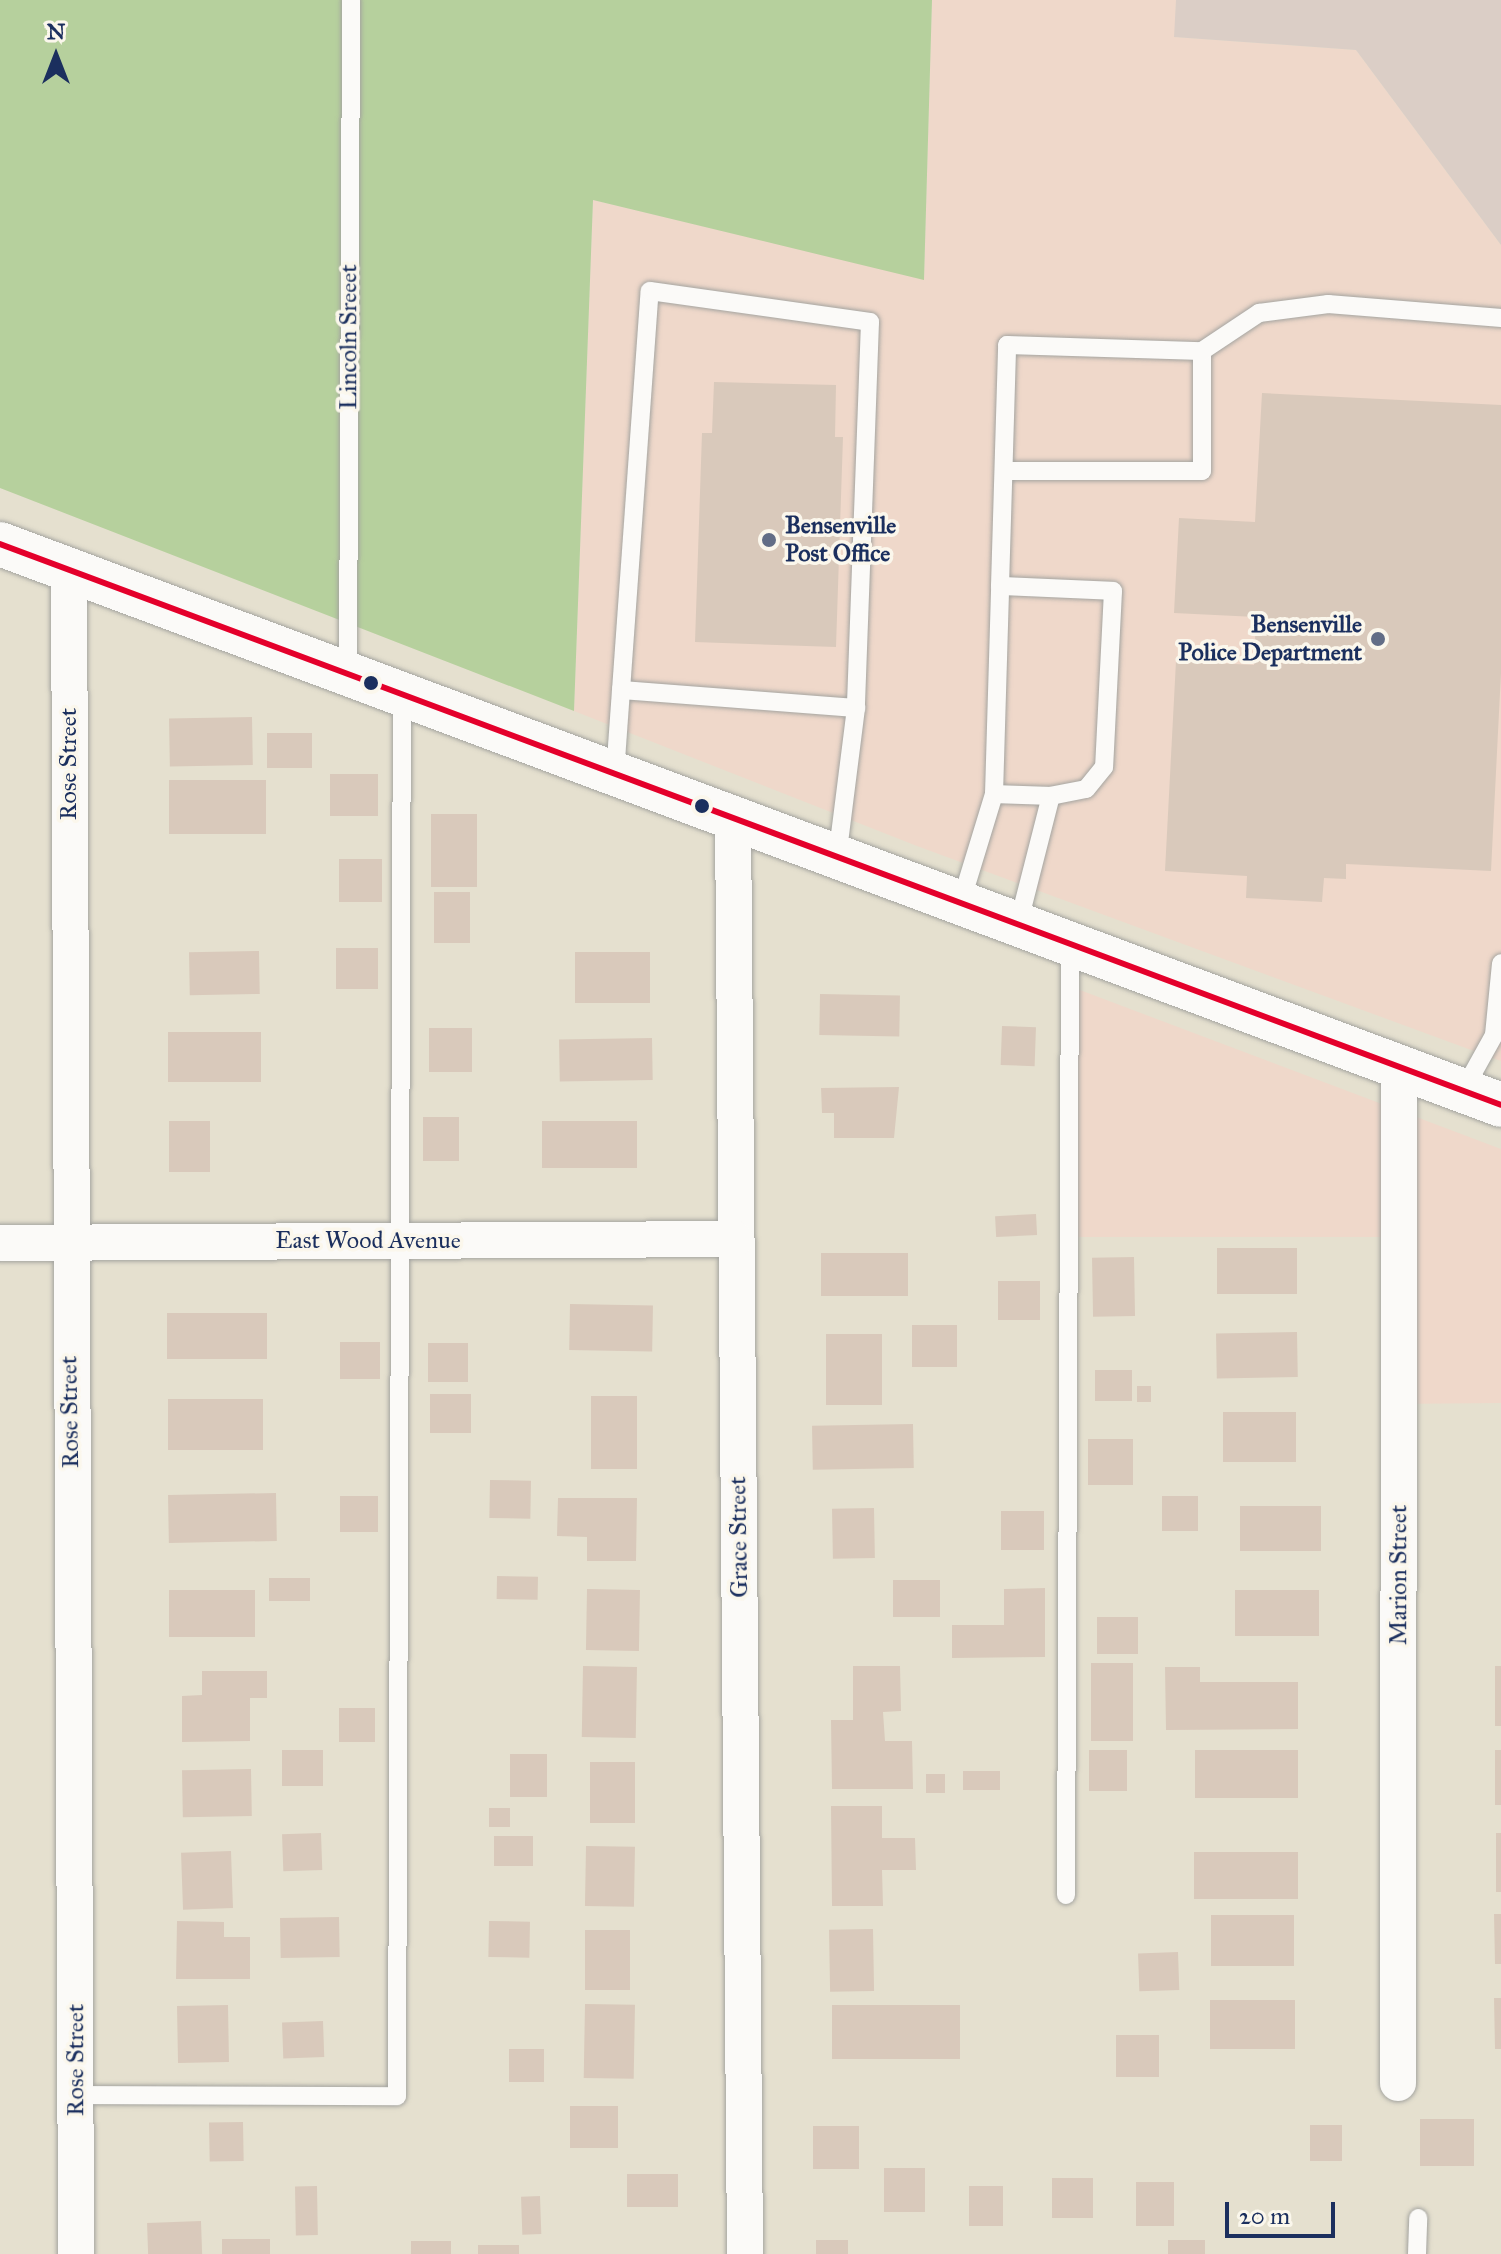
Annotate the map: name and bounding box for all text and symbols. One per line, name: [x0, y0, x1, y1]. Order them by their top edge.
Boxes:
north arrow: [16, 16, 96, 96]
text: N: [47, 18, 65, 45]
street label: Lincoln Sreeet: [335, 264, 363, 410]
place label: Bensenville Post Office: [785, 512, 896, 568]
marker: Bensenville Post Office: [760, 531, 778, 549]
place label: Bensenville Police Department: [1178, 611, 1362, 667]
marker: Bensenville Police Department: [1369, 630, 1387, 648]
unlabelled marker: [363, 675, 379, 691]
street label: Rose Street: [55, 708, 83, 820]
unlabelled marker: [694, 798, 710, 814]
street label: East Wood Avenue: [275, 1227, 461, 1255]
street label: Rose Street: [55, 1356, 85, 1468]
street label: Grace Street: [724, 1476, 754, 1598]
street label: Marion Street: [1385, 1505, 1413, 1645]
street label: Rose Street: [62, 2004, 90, 2116]
scale bar: [1229, 2186, 1339, 2236]
text: 20 m: [1239, 2201, 1290, 2231]

